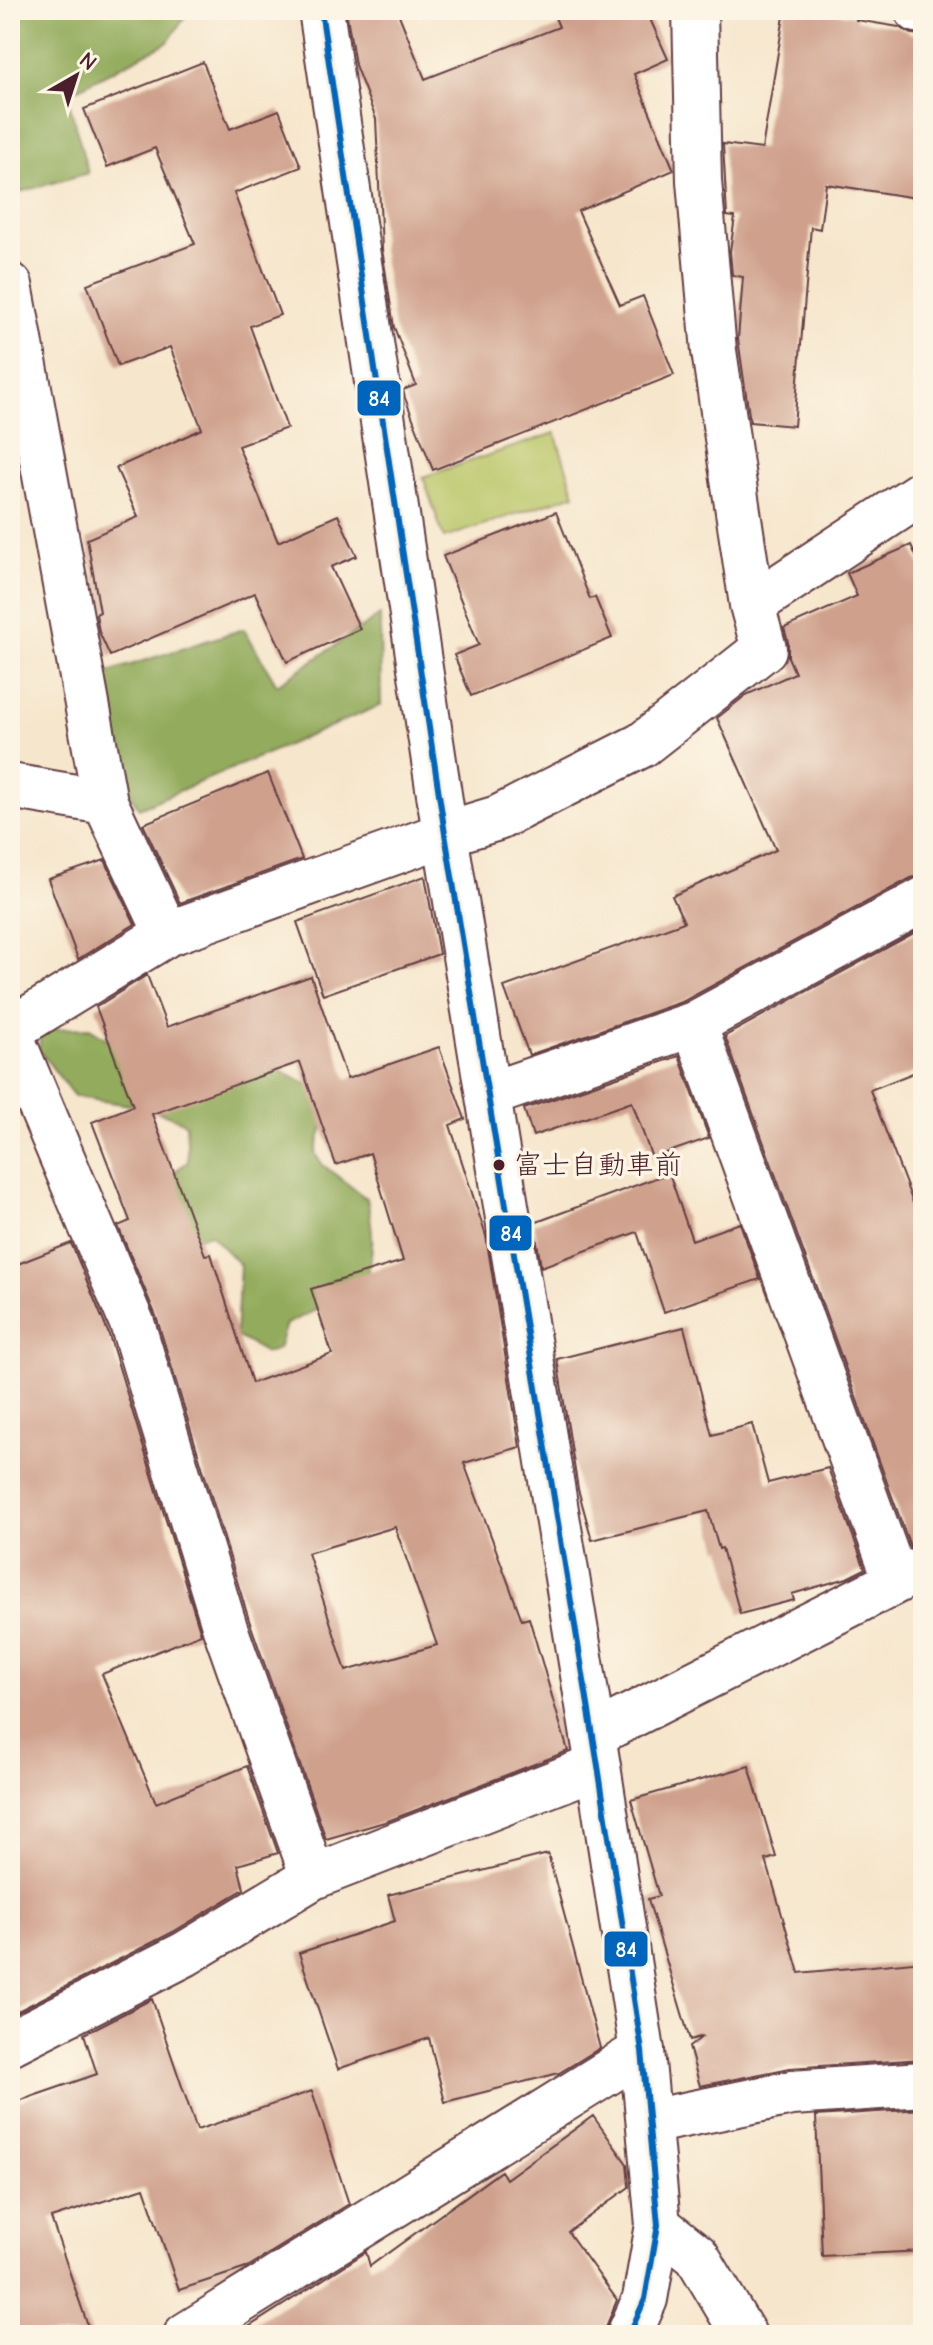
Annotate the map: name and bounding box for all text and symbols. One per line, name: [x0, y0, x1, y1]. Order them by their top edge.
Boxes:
north arrow: [36, 36, 116, 116]
text: N: [74, 47, 102, 76]
line badge: 84: [356, 379, 402, 417]
text: 84: [368, 386, 390, 412]
place label: 富士自動車前: [514, 1149, 682, 1181]
marker: 富士自動車前: [491, 1157, 507, 1173]
line badge: 84: [488, 1214, 533, 1252]
text: 84: [500, 1221, 522, 1247]
line badge: 84: [603, 1930, 649, 1968]
text: 84: [615, 1937, 637, 1963]

